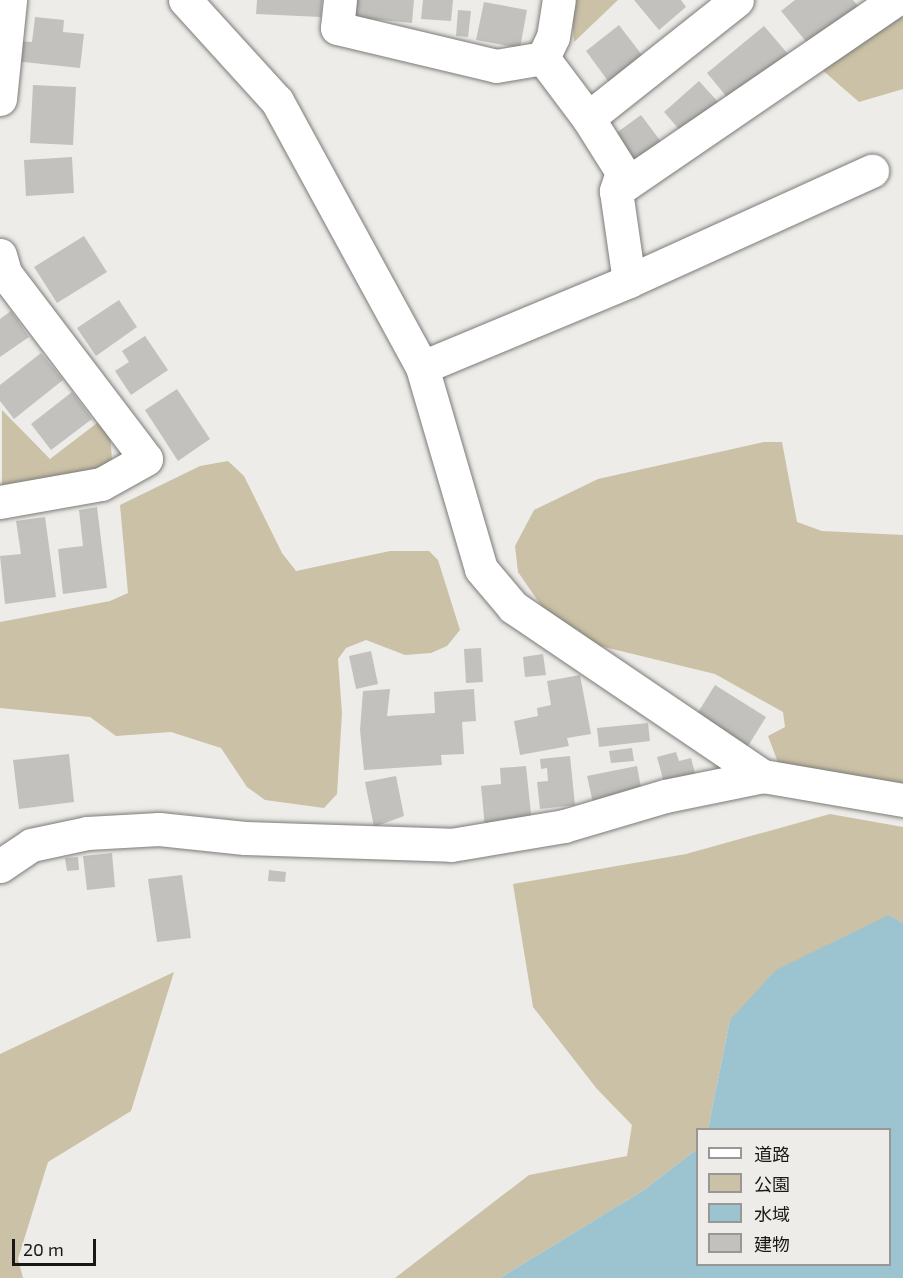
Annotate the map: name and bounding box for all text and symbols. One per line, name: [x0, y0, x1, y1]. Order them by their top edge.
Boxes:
legend: [696, 1128, 891, 1266]
text: 道路: [754, 1143, 790, 1165]
text: 公園: [754, 1173, 790, 1195]
text: 水域: [754, 1203, 790, 1225]
scale bar: [15, 1227, 99, 1265]
text: 建物: [754, 1233, 790, 1255]
text: 20 m: [23, 1238, 64, 1260]

